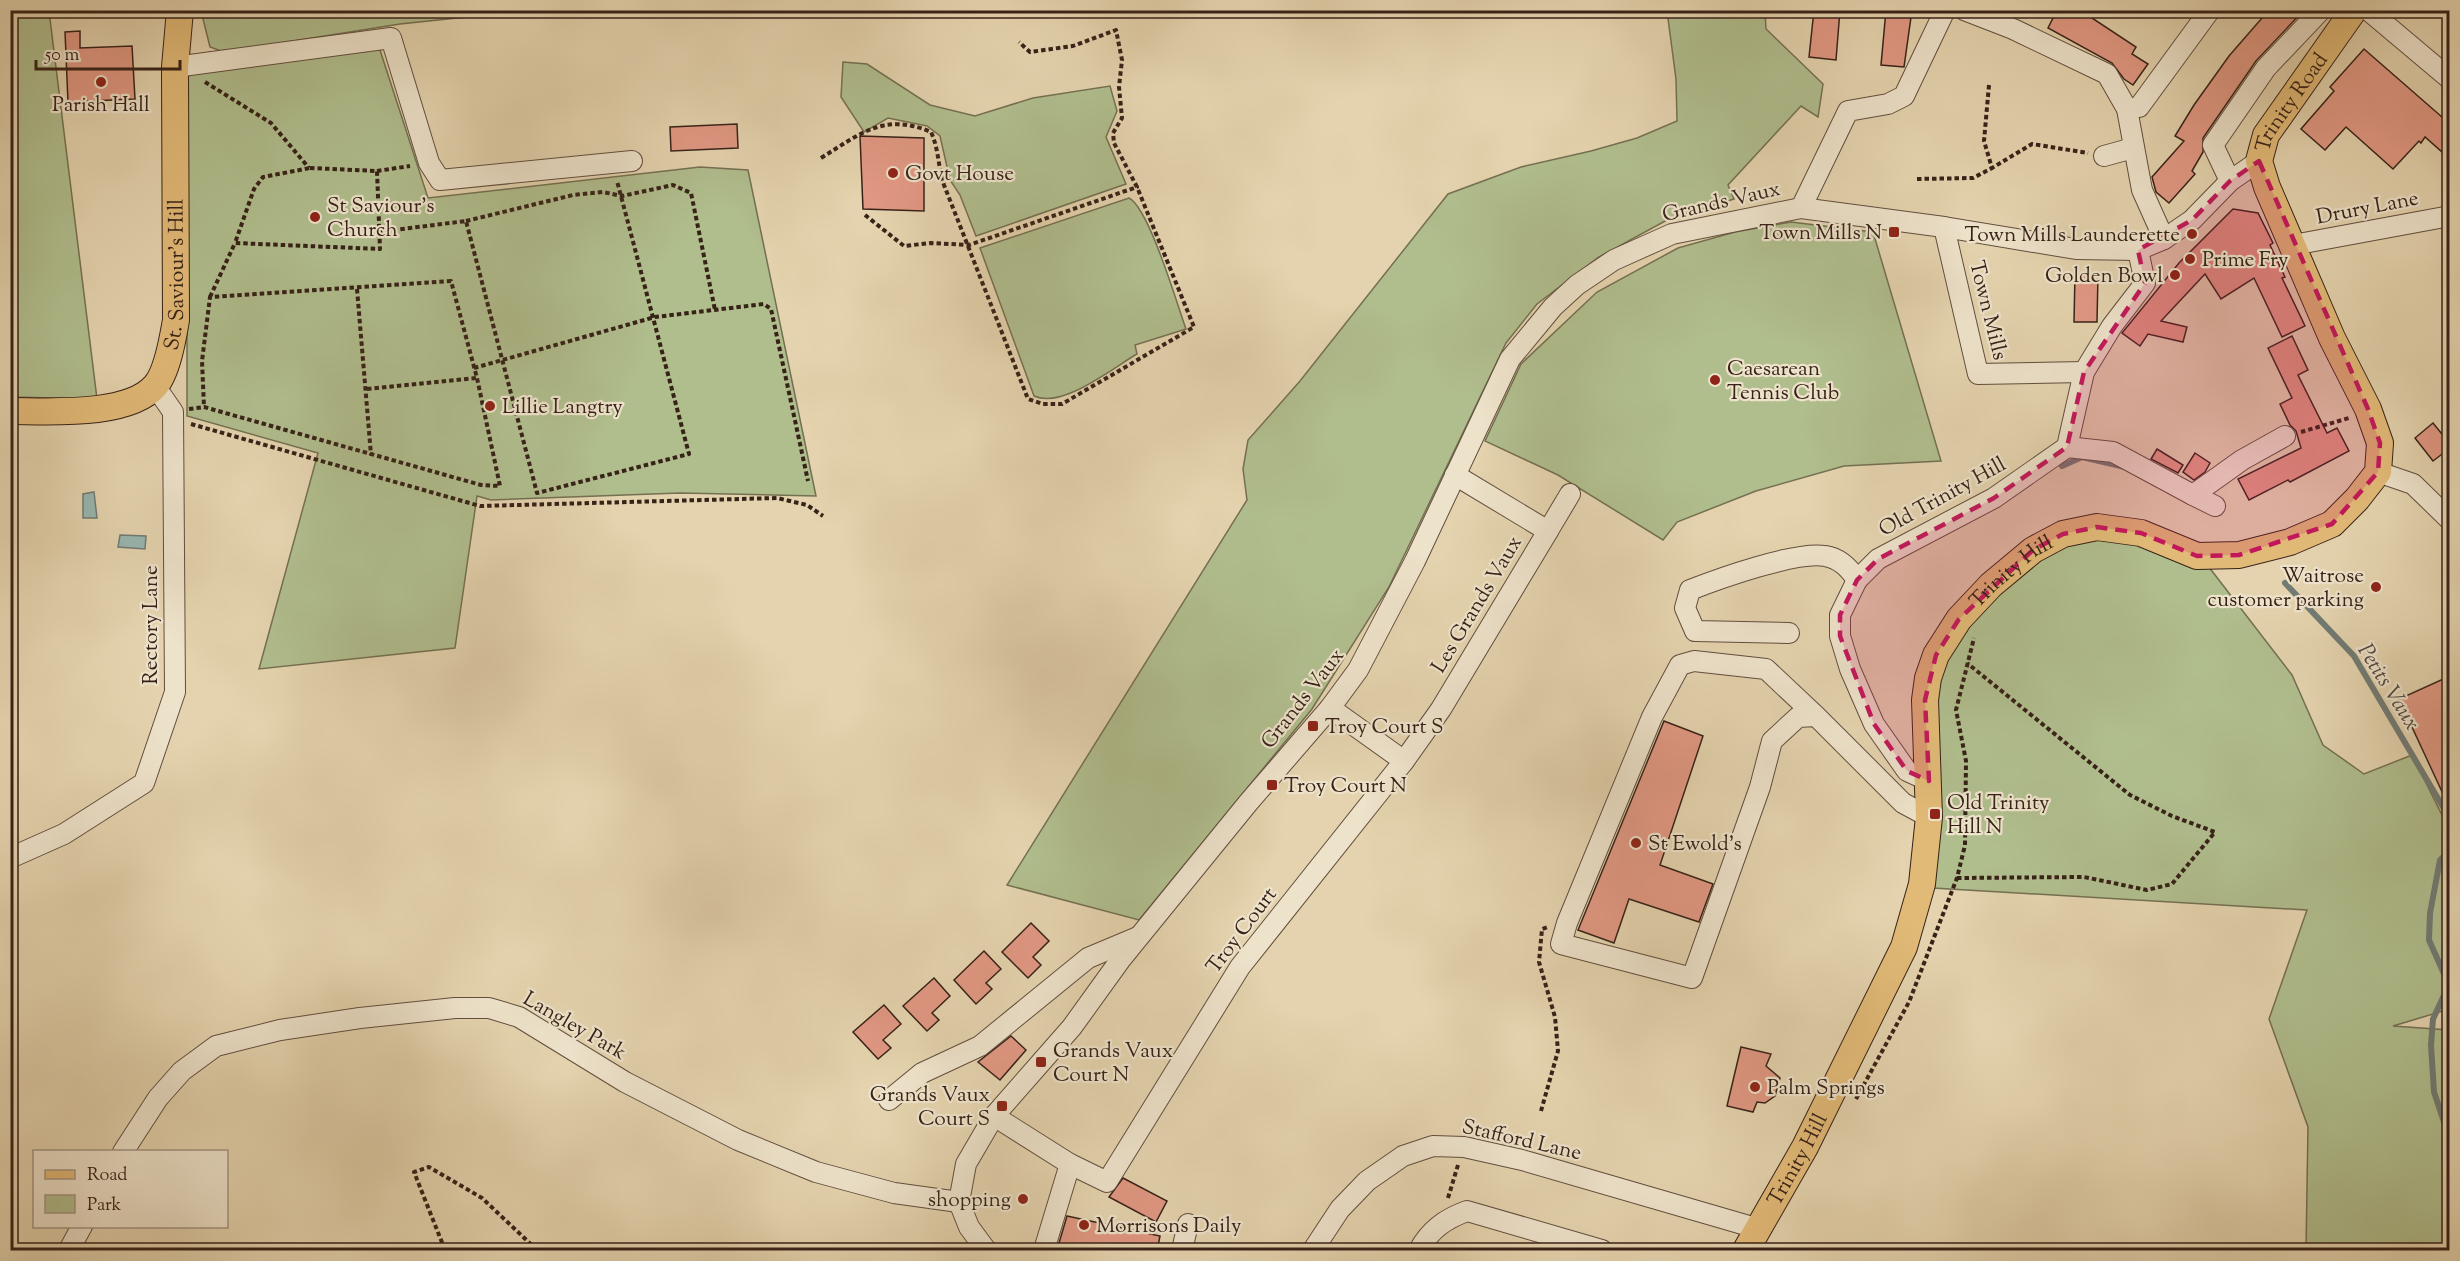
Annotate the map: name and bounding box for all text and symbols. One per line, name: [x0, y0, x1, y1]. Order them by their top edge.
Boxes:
scale bar: [36, 33, 180, 71]
text: 50 m: [44, 43, 80, 69]
street label: Trinity Road: [2249, 47, 2336, 155]
marker: Parish Hall: [94, 75, 108, 89]
place label: Parish Hall: [52, 91, 150, 121]
place label: Govt House: [905, 160, 1014, 190]
marker: Govt House: [886, 166, 900, 180]
street label: Grands Vaux: [1659, 175, 1783, 231]
street label: Drury Lane: [2314, 184, 2421, 234]
place label: St Saviour's Church: [327, 192, 435, 246]
street label: St. Saviour's Hill: [158, 199, 193, 353]
marker: St Saviour's Church: [308, 210, 322, 224]
place label: Town Mills N: [1759, 219, 1882, 249]
place label: Town Mills Launderette: [1964, 221, 2180, 251]
marker: Town Mills N: [1887, 225, 1901, 239]
marker: Town Mills Launderette: [2185, 227, 2199, 241]
place label: Prime Fry: [2202, 246, 2289, 276]
marker: Prime Fry: [2183, 252, 2197, 266]
street label: Town Mills: [1960, 258, 2014, 363]
place label: Golden Bowl: [2045, 262, 2163, 292]
marker: Golden Bowl: [2168, 268, 2182, 282]
place label: Caesarean Tennis Club: [1727, 355, 1839, 409]
marker: Caesarean Tennis Club: [1708, 373, 1722, 387]
place label: Lillie Langtry: [502, 393, 623, 423]
marker: Lillie Langtry: [483, 399, 497, 413]
street label: Old Trinity Hill: [1874, 450, 2012, 545]
street label: Trinity Hill: [1963, 529, 2059, 616]
street label: Les Grands Vaux: [1425, 531, 1531, 679]
place label: Waitrose customer parking: [2208, 562, 2364, 616]
street label: Rectory Lane: [137, 565, 167, 685]
marker: Waitrose customer parking: [2369, 580, 2383, 594]
water label: Petits Vaux: [2348, 638, 2427, 737]
street label: Grands Vaux: [1255, 643, 1352, 756]
place label: Troy Court S: [1325, 713, 1444, 743]
marker: Troy Court S: [1306, 719, 1320, 733]
place label: Troy Court N: [1284, 772, 1407, 802]
marker: Troy Court N: [1265, 778, 1279, 792]
place label: Old Trinity Hill N: [1947, 789, 2050, 843]
marker: Old Trinity Hill N: [1928, 807, 1942, 821]
place label: St Ewold's: [1648, 830, 1742, 860]
marker: St Ewold's: [1629, 836, 1643, 850]
street label: Troy Court: [1200, 882, 1285, 981]
street label: Langley Park: [517, 985, 632, 1069]
place label: Grands Vaux Court N: [1053, 1037, 1173, 1091]
marker: Grands Vaux Court N: [1034, 1055, 1048, 1069]
place label: Palm Springs: [1767, 1074, 1885, 1104]
marker: Palm Springs: [1748, 1080, 1762, 1094]
place label: Grands Vaux Court S: [870, 1081, 990, 1135]
marker: Grands Vaux Court S: [995, 1099, 1009, 1113]
street label: Trinity Hill: [1761, 1109, 1836, 1212]
street label: Stafford Lane: [1459, 1113, 1584, 1169]
legend: [33, 1150, 228, 1228]
text: Road: [87, 1163, 127, 1189]
place label: shopping: [928, 1186, 1011, 1216]
marker: shopping: [1016, 1192, 1030, 1206]
text: Park: [87, 1193, 122, 1219]
place label: Morrisons Daily: [1096, 1212, 1242, 1242]
marker: Morrisons Daily: [1077, 1218, 1091, 1232]

